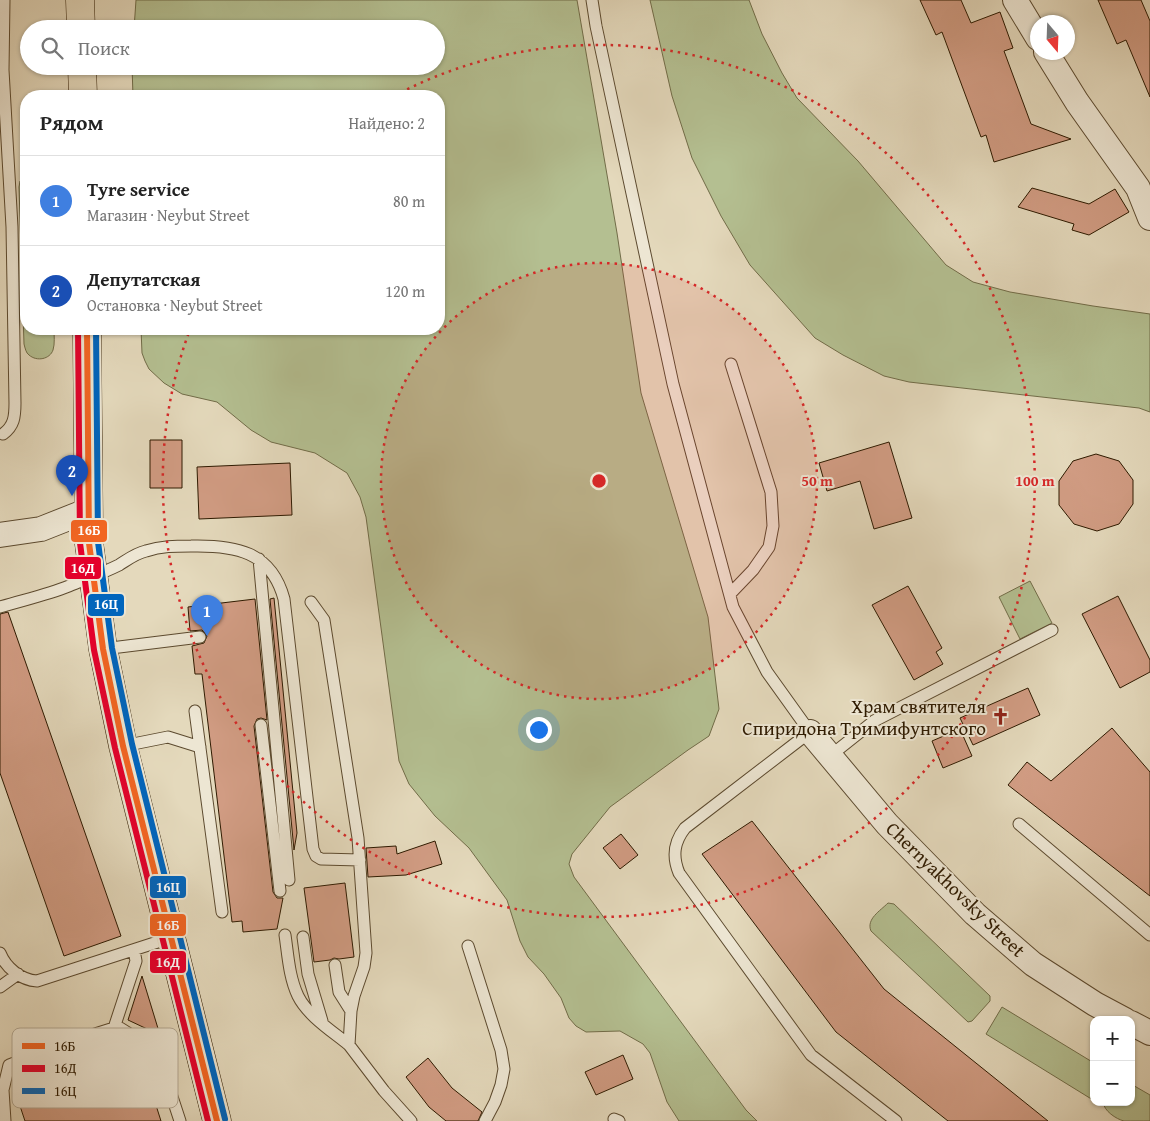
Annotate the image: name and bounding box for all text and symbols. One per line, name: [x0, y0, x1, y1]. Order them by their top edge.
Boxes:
north arrow: [1030, 15, 1075, 60]
search box: [20, 20, 445, 75]
icon: search: [38, 34, 66, 62]
text: Поиск: [78, 34, 130, 62]
text: Рядом: [40, 107, 103, 138]
text: Найдено: 2: [348, 111, 425, 135]
text: Tyre service: [87, 175, 190, 203]
text: 1: [52, 189, 60, 213]
text: 80 m: [393, 189, 425, 213]
text: Магазин · Neybut Street: [87, 203, 250, 227]
text: Депутатская: [87, 265, 201, 293]
text: 2: [52, 279, 60, 303]
text: 120 m: [385, 279, 425, 303]
text: Остановка · Neybut Street: [87, 293, 263, 317]
pin: 2: [56, 455, 88, 496]
text: 50 m: [801, 470, 833, 491]
text: 100 m: [1015, 470, 1055, 491]
centre of rings: [590, 472, 608, 490]
line badge: 16Б: [70, 519, 108, 543]
text: 16Б: [77, 520, 101, 540]
line badge: 16Д: [64, 556, 102, 580]
text: 16Д: [71, 558, 95, 578]
line badge: 16Ц: [87, 593, 125, 617]
text: 16Ц: [94, 594, 118, 614]
pin: 1: [191, 595, 223, 636]
place label: Храм святителя Спиридона Тримифунтского: [742, 692, 986, 742]
church icon: Храм святителя Спиридона Тримифунтского: [990, 707, 1010, 727]
your location: [526, 717, 552, 743]
street label: Chernyakhovsky Street: [880, 815, 1032, 963]
line badge: 16Ц: [149, 875, 187, 899]
text: 16Ц: [156, 877, 180, 897]
line badge: 16Б: [149, 913, 187, 937]
text: 16Б: [156, 915, 180, 935]
line badge: 16Д: [149, 950, 187, 974]
text: 16Д: [156, 952, 180, 972]
map controls: [1090, 1016, 1135, 1106]
button: +: [1090, 1016, 1135, 1061]
legend: [12, 1028, 178, 1108]
text: 16Б: [54, 1036, 75, 1056]
text: 16Д: [54, 1058, 76, 1078]
button: −: [1090, 1061, 1135, 1106]
text: 16Ц: [54, 1081, 77, 1101]

